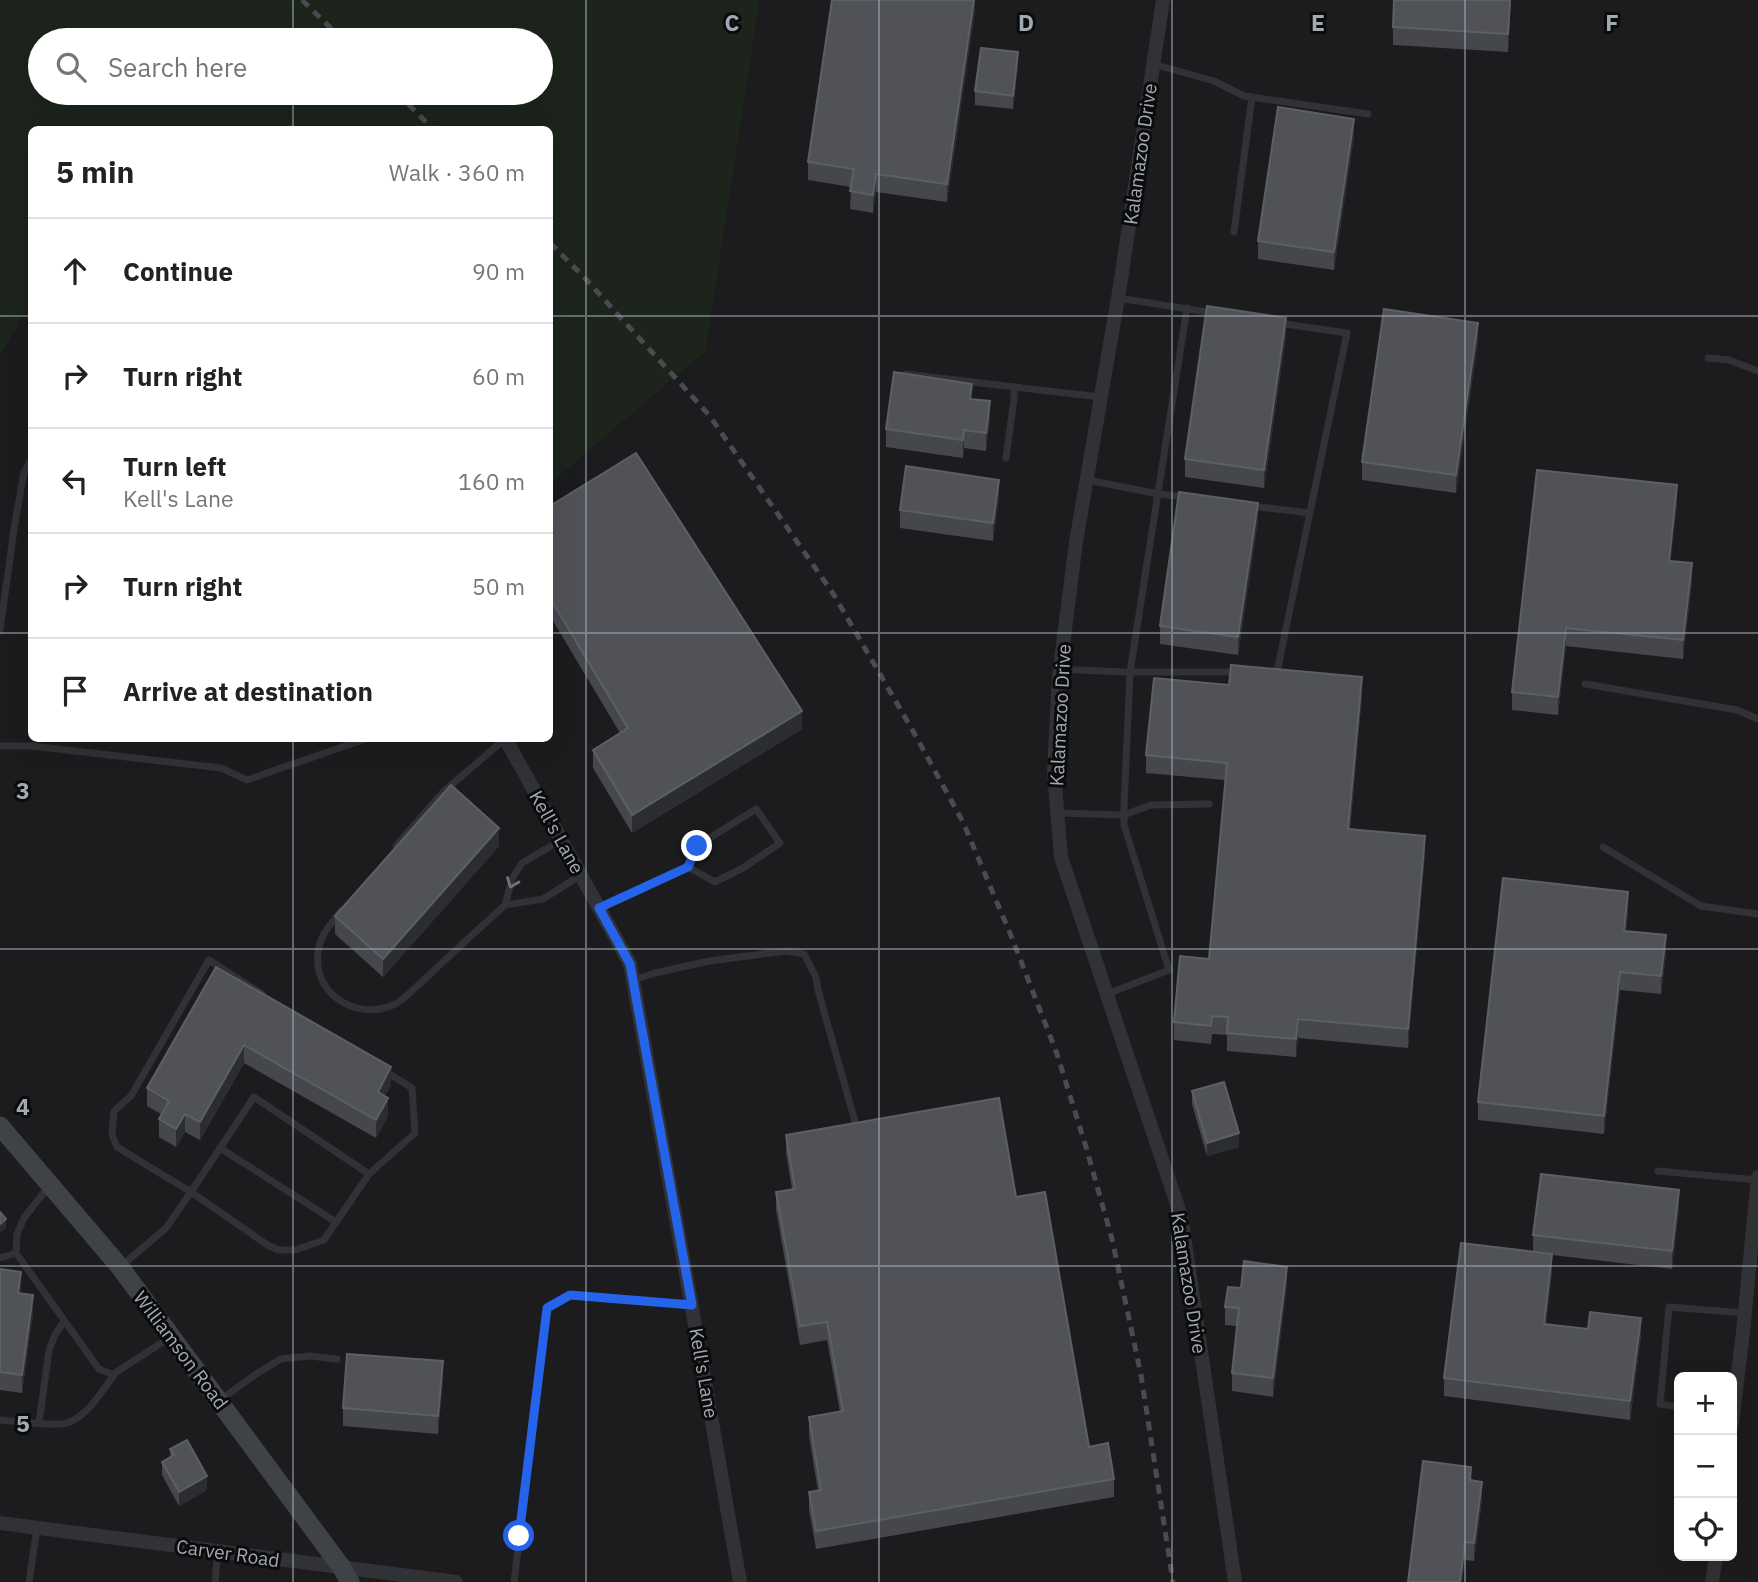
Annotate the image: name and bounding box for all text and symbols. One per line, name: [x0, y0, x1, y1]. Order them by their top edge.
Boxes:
text: C: [725, 7, 740, 37]
text: D: [1018, 7, 1034, 37]
text: E: [1311, 7, 1325, 37]
text: F: [1605, 7, 1619, 37]
search box: [28, 28, 553, 105]
icon: search: [52, 48, 90, 86]
text: Search here: [108, 50, 247, 84]
street label: Kalamazoo Drive: [1118, 82, 1162, 226]
text: 5 min: [56, 152, 134, 191]
text: Walk · 360 m: [389, 157, 525, 187]
icon: ahead: [56, 252, 94, 290]
text: Continue: [123, 254, 233, 288]
text: 90 m: [472, 256, 525, 286]
icon: right: [56, 357, 94, 395]
text: Turn right: [123, 359, 242, 393]
text: 60 m: [472, 361, 525, 391]
text: Turn left: [123, 449, 226, 483]
icon: left: [56, 462, 94, 500]
text: 160 m: [458, 466, 525, 496]
text: Kell's Lane: [123, 483, 234, 513]
icon: right: [56, 567, 94, 605]
text: Turn right: [123, 569, 242, 603]
text: 50 m: [472, 571, 525, 601]
street label: Kalamazoo Drive: [1044, 643, 1076, 787]
icon: arrive: [56, 672, 94, 710]
text: Arrive at destination: [123, 674, 373, 708]
text: 3: [16, 775, 30, 805]
street label: Kell's Lane: [524, 786, 590, 878]
route end: [681, 830, 712, 861]
one-way arrow: [506, 876, 520, 889]
text: 4: [16, 1091, 30, 1121]
street label: Kalamazoo Drive: [1166, 1211, 1212, 1355]
street label: Williamson Road: [129, 1286, 233, 1414]
street label: Kell's Lane: [684, 1326, 724, 1420]
map controls: [1674, 1372, 1737, 1561]
button: +: [1674, 1372, 1737, 1435]
text: 5: [16, 1408, 30, 1438]
button: −: [1674, 1435, 1737, 1498]
button: locate: [1674, 1498, 1737, 1561]
route start: [503, 1520, 534, 1551]
street label: Carver Road: [175, 1534, 281, 1572]

